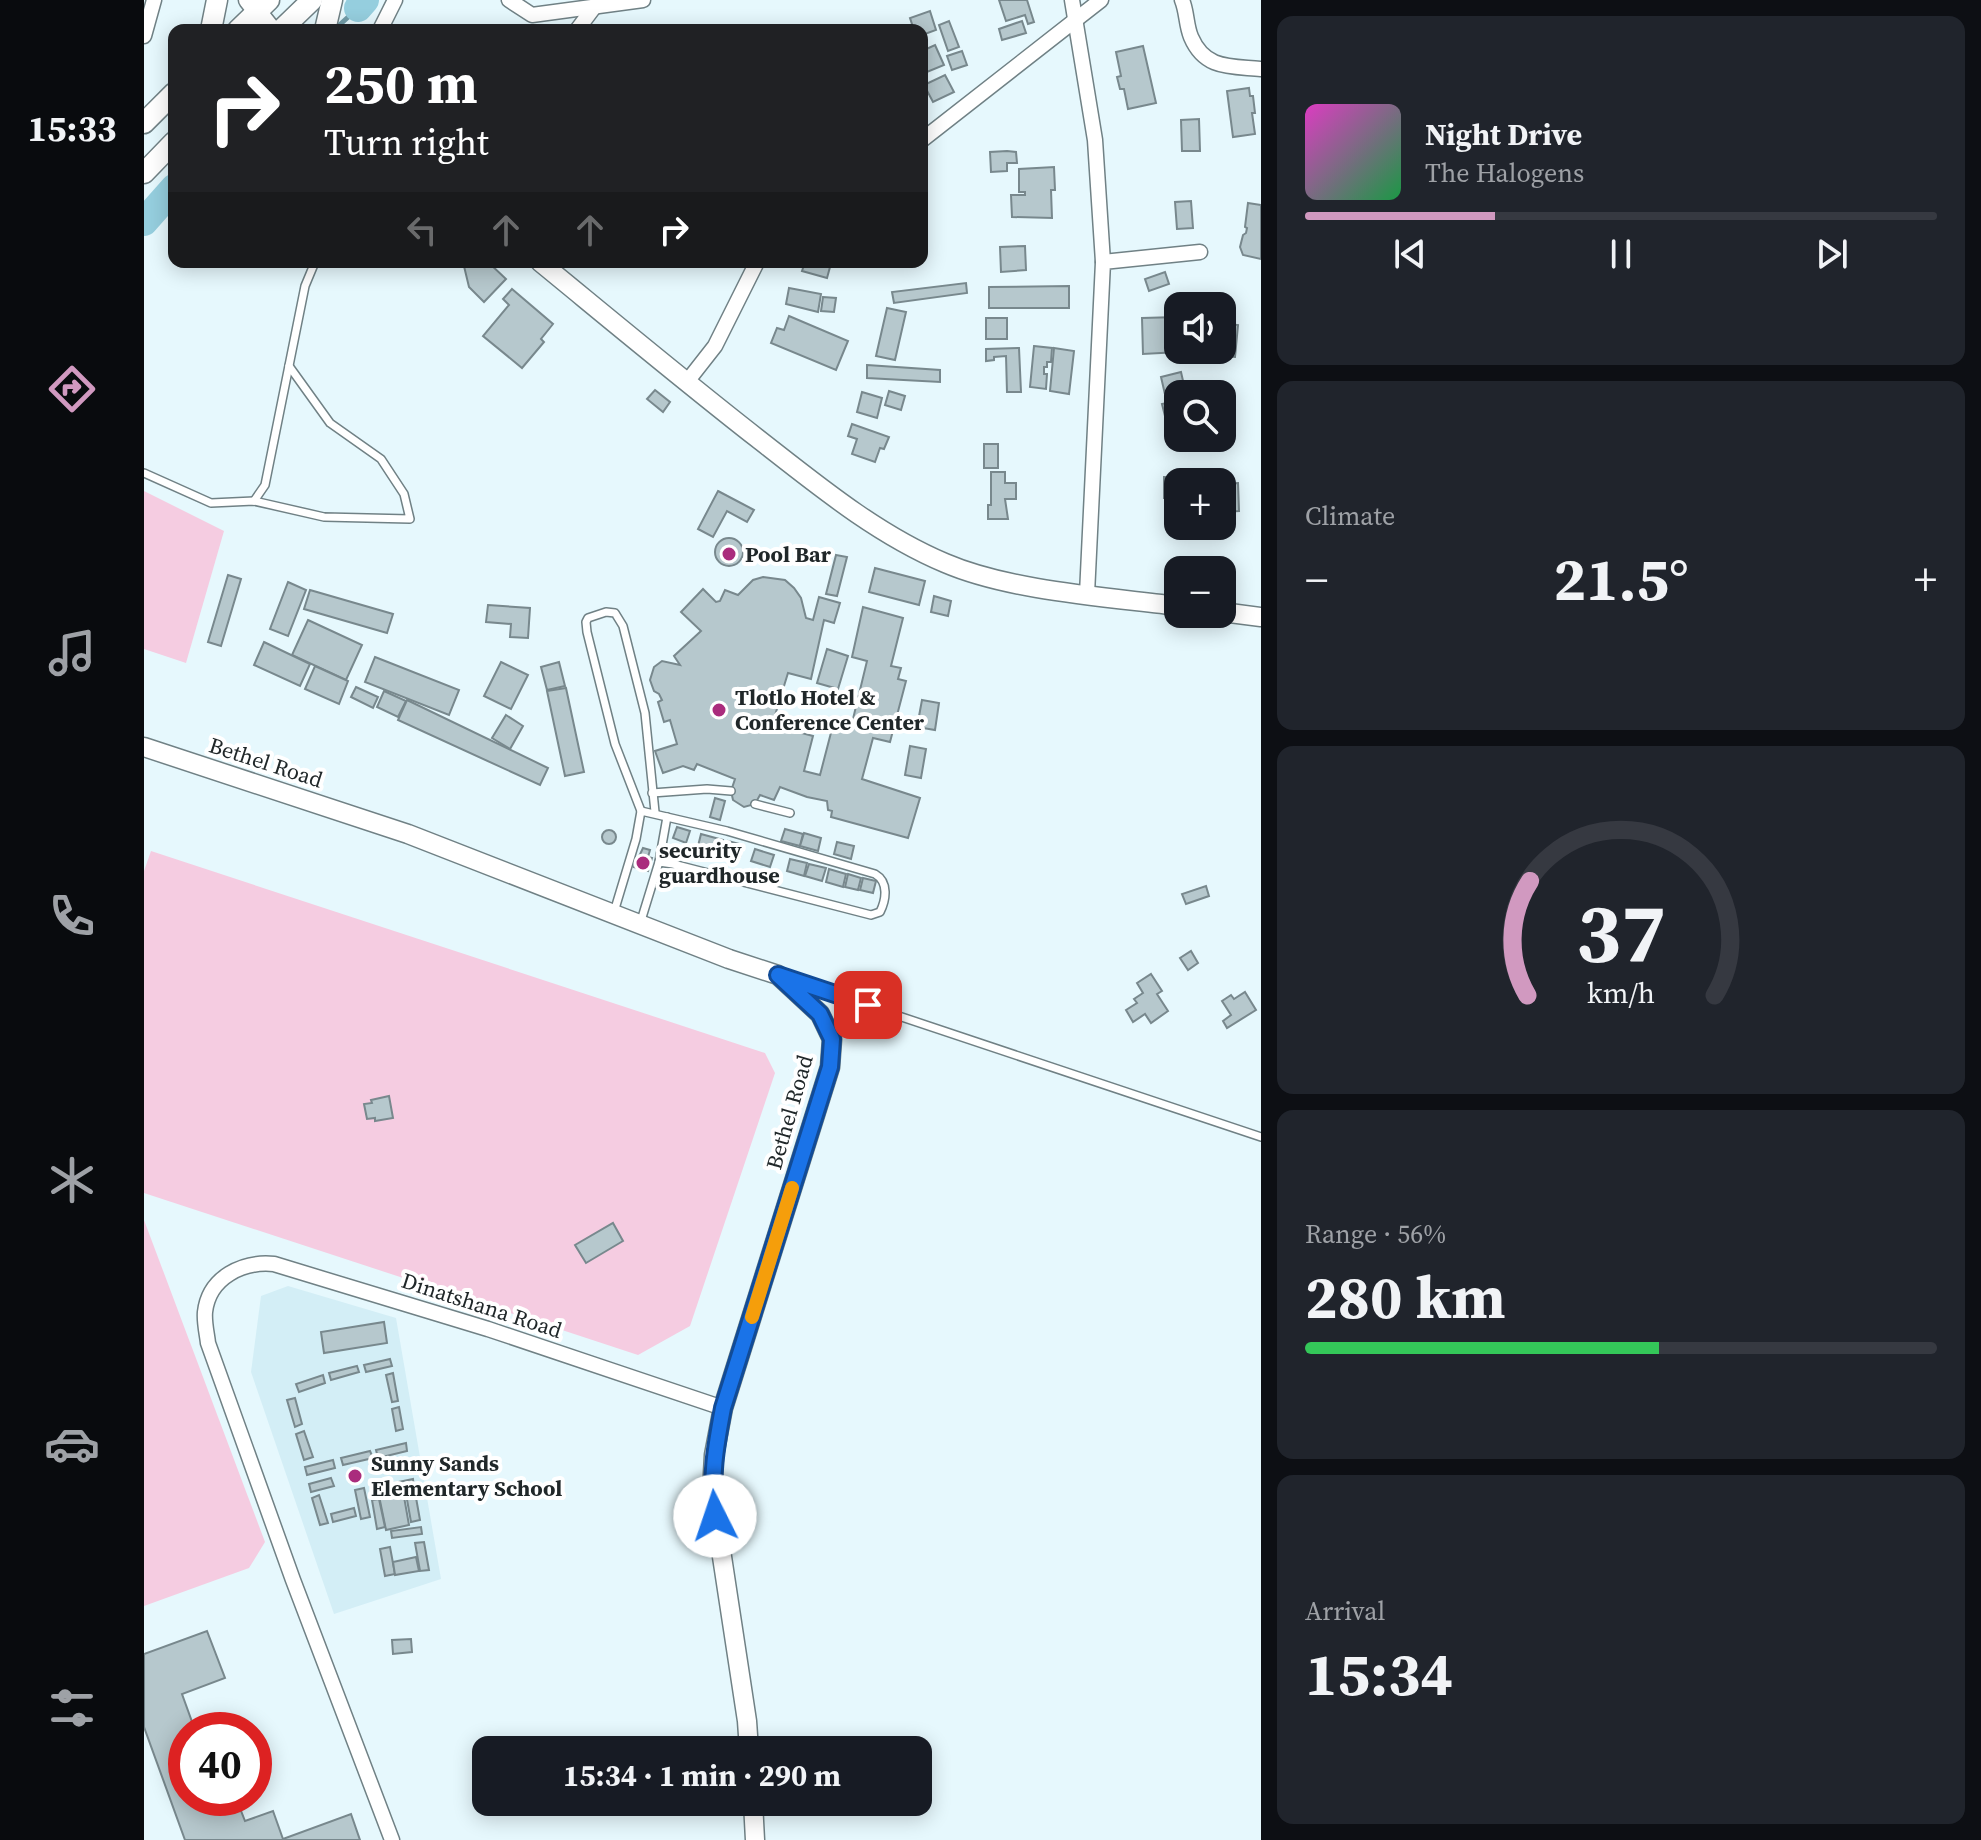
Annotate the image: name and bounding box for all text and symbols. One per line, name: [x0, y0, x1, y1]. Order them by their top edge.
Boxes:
text: 250 m: [324, 45, 478, 122]
icon: right: [192, 56, 296, 160]
text: 15:33: [28, 104, 116, 153]
text: Night Drive: [1425, 114, 1582, 155]
text: Turn right: [324, 118, 489, 167]
text: The Halogens: [1425, 155, 1584, 191]
icon: left: [400, 208, 444, 252]
icon: ahead: [484, 208, 528, 252]
icon: ahead: [568, 208, 612, 252]
icon: right: [652, 208, 696, 252]
icon: previous: [1388, 232, 1432, 276]
icon: pause: [1599, 232, 1643, 276]
icon: next: [1810, 232, 1854, 276]
map controls: [1164, 292, 1236, 628]
button: sound: [1164, 292, 1236, 364]
icon: directions: [44, 361, 100, 417]
button: search: [1164, 380, 1236, 452]
button: +: [1164, 468, 1236, 540]
text: Climate: [1305, 498, 1395, 534]
text: 21.5°: [1553, 538, 1689, 620]
place label: Pool Bar: [745, 539, 832, 569]
marker: Pool Bar: [720, 545, 738, 563]
text: −: [1305, 549, 1328, 610]
text: +: [1914, 549, 1937, 610]
button: −: [1164, 556, 1236, 628]
icon: music: [44, 625, 100, 681]
place label: Tlotlo Hotel & Conference Center: [735, 682, 925, 737]
marker: Tlotlo Hotel & Conference Center: [710, 701, 728, 719]
street label: Bethel Road: [205, 730, 327, 795]
place label: security guardhouse: [659, 835, 780, 890]
marker: security guardhouse: [634, 854, 652, 872]
text: 37: [1576, 876, 1666, 990]
icon: phone: [44, 888, 100, 944]
pin: [834, 971, 902, 1039]
text: km/h: [1587, 973, 1655, 1013]
icon: arrive: [846, 983, 890, 1027]
street label: Bethel Road: [758, 1051, 820, 1173]
icon: climate: [44, 1152, 100, 1208]
text: Range · 56%: [1305, 1216, 1446, 1252]
text: 280 km: [1305, 1256, 1506, 1338]
street label: Dinatshana Road: [398, 1265, 567, 1345]
icon: car: [44, 1416, 100, 1472]
place label: Sunny Sands Elementary School: [371, 1448, 562, 1503]
marker: Sunny Sands Elementary School: [346, 1467, 364, 1485]
position arrow: [673, 1474, 757, 1558]
text: Arrival: [1305, 1593, 1385, 1629]
text: 15:34: [1305, 1633, 1453, 1715]
icon: filters: [44, 1680, 100, 1736]
speed limit sign: 40: [168, 1712, 272, 1816]
text: 15:34 · 1 min · 290 m: [563, 1755, 841, 1796]

